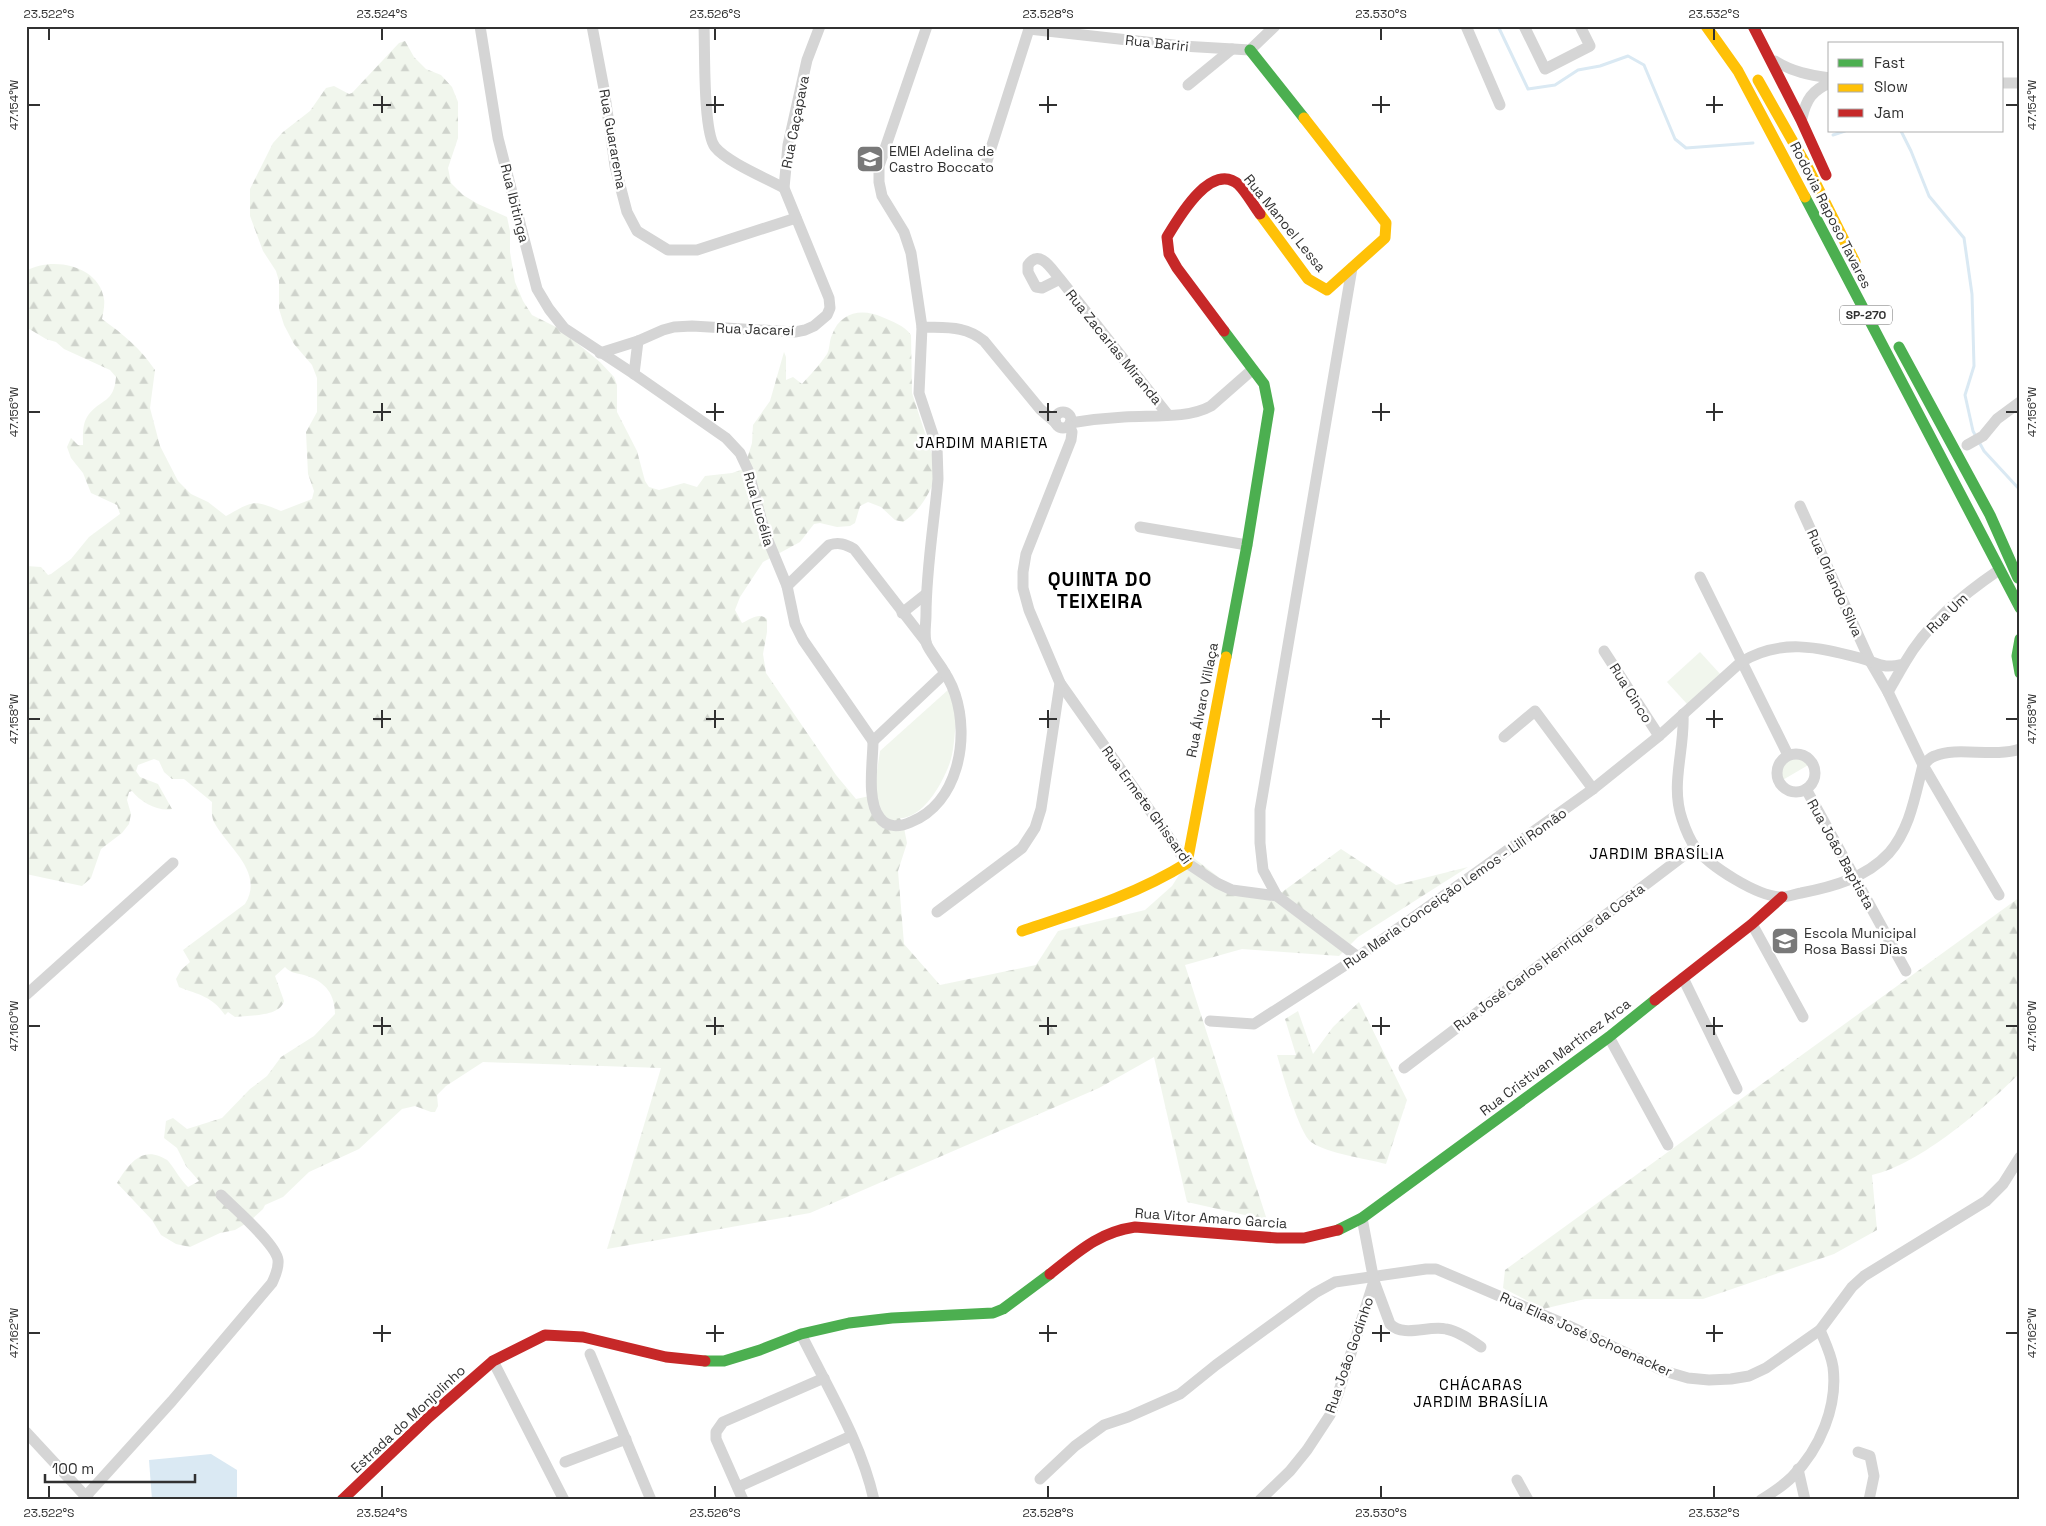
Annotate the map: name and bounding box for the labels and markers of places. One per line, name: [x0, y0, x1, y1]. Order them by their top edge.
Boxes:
place label: EMEI Adelina de Castro Boccato: [889, 142, 994, 176]
school or university icon: EMEI Adelina de Castro Boccato: [855, 144, 885, 174]
place label: Escola Municipal Rosa Bassi Dias: [1804, 924, 1916, 958]
school or university icon: Escola Municipal Rosa Bassi Dias: [1770, 926, 1800, 956]

